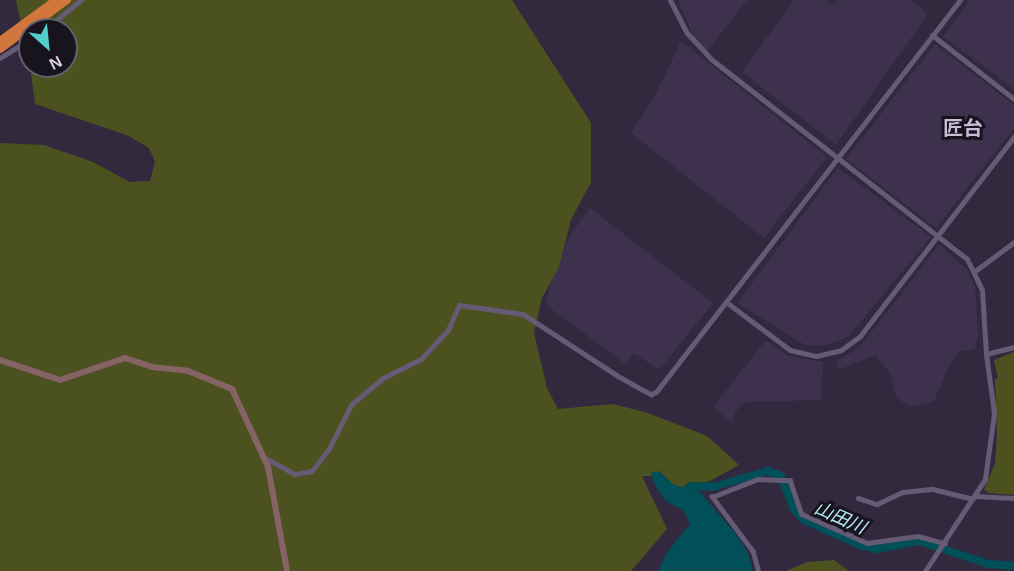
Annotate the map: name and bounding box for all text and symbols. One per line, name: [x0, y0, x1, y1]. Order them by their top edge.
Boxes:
north arrow: [18, 18, 78, 78]
text: N: [46, 53, 65, 73]
district label: 匠台: [943, 116, 983, 140]
water label: 山田川: [811, 497, 869, 539]

